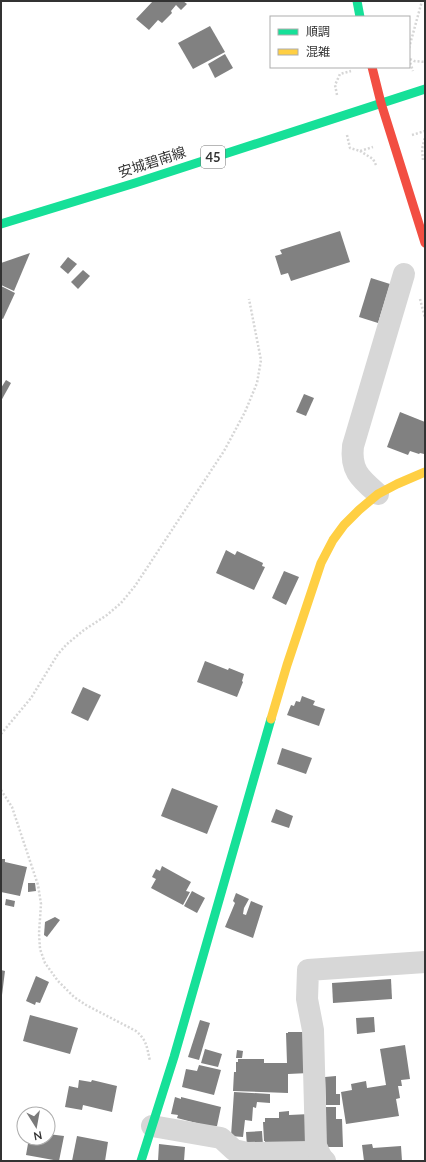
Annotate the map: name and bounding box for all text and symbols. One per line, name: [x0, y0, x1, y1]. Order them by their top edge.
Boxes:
legend: [270, 16, 410, 68]
text: 順調: [306, 24, 330, 39]
text: 混雑: [306, 44, 330, 59]
street label: 安城碧南線: [116, 143, 188, 180]
road number: 45: [201, 146, 225, 168]
north arrow: [16, 1106, 56, 1146]
text: N: [33, 1129, 43, 1143]

